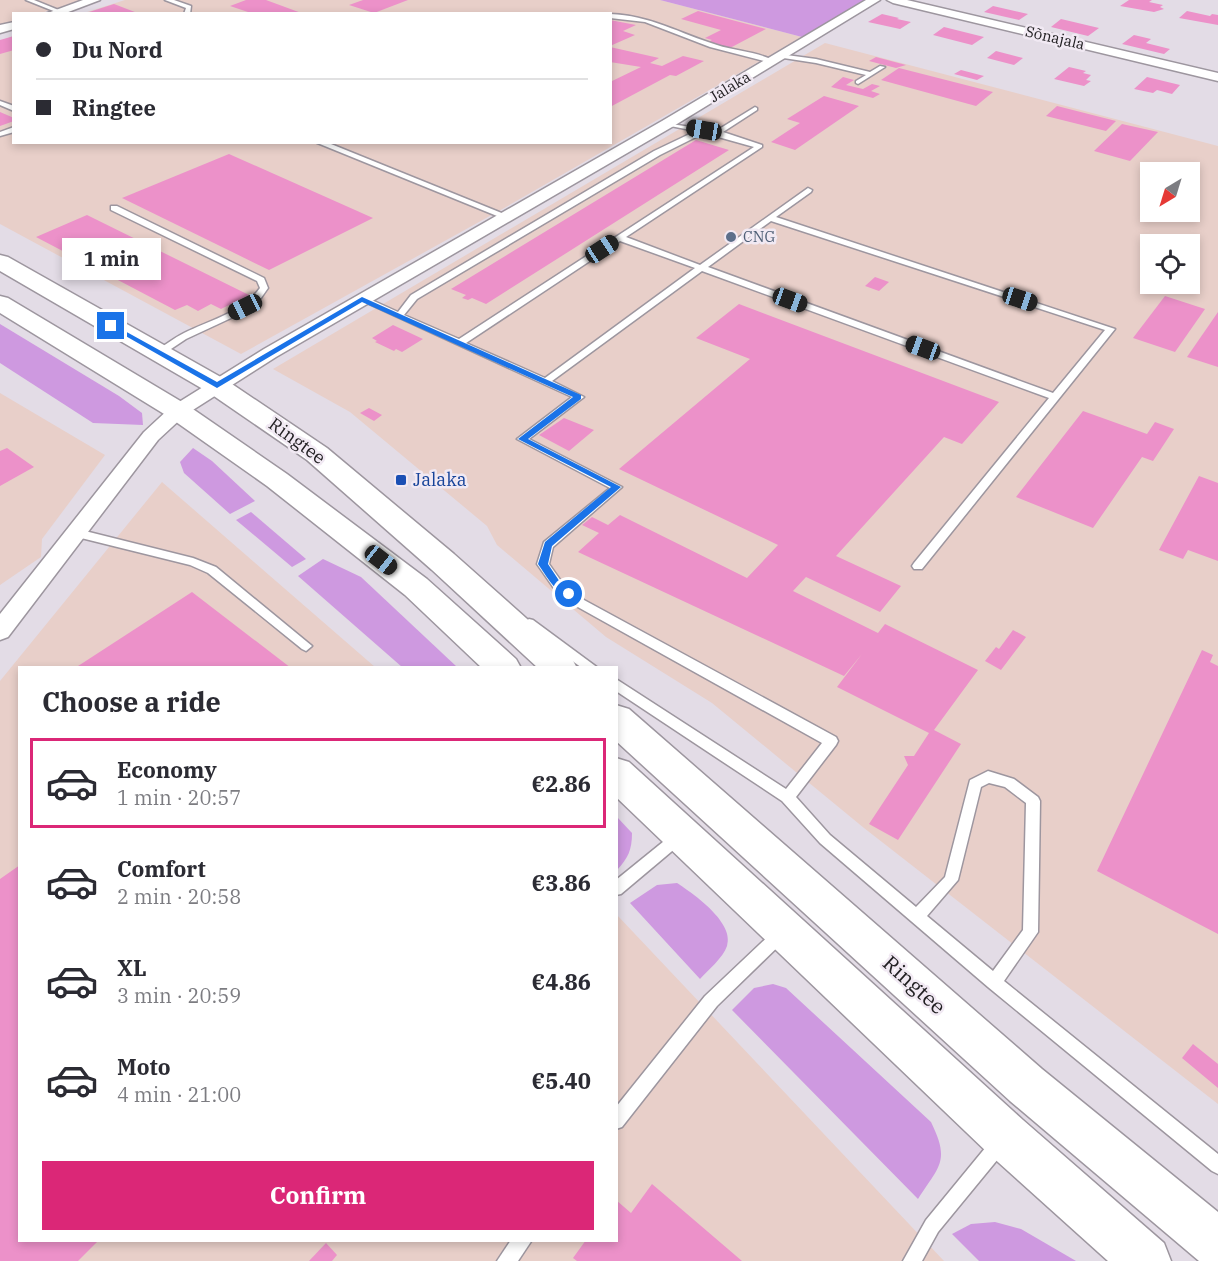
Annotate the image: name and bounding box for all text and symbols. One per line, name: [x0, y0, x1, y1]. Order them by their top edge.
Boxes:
street label: Sõnajala: [1024, 21, 1087, 54]
text: Du Nord: [72, 35, 163, 64]
street label: Jalaka: [706, 67, 754, 106]
text: Ringtee: [72, 93, 156, 122]
car: [685, 118, 723, 142]
north arrow: [1140, 162, 1200, 222]
map controls: [1140, 162, 1200, 294]
place label: CNG: [743, 227, 775, 246]
marker: CNG: [724, 230, 738, 244]
car: [582, 232, 622, 266]
button: locate: [1140, 234, 1200, 294]
callout: 1 min: [62, 239, 160, 281]
text: 1 min: [84, 245, 140, 272]
car: [770, 285, 810, 315]
car: [1000, 285, 1040, 313]
car: [225, 291, 265, 323]
route end: [97, 312, 124, 339]
car: [903, 333, 943, 363]
street label: Ringtee: [264, 412, 330, 469]
place label: Jalaka: [413, 468, 467, 491]
marker: Jalaka: [394, 473, 408, 487]
car: [361, 542, 401, 578]
route start: [555, 580, 582, 607]
text: Choose a ride: [42, 684, 221, 719]
text: Economy: [117, 755, 217, 784]
icon: car: [45, 756, 99, 810]
text: €2.86: [532, 769, 591, 798]
text: 1 min · 20:57: [117, 784, 241, 811]
text: Comfort: [117, 854, 206, 883]
icon: car: [45, 855, 99, 909]
text: €3.86: [532, 868, 591, 897]
text: 2 min · 20:58: [117, 883, 241, 910]
street label: Ringtee: [877, 949, 952, 1020]
text: XL: [117, 953, 147, 982]
icon: car: [45, 954, 99, 1008]
text: €4.86: [532, 967, 591, 996]
text: 3 min · 20:59: [117, 982, 241, 1009]
text: Moto: [117, 1052, 171, 1081]
icon: car: [45, 1053, 99, 1107]
text: €5.40: [532, 1066, 591, 1095]
text: 4 min · 21:00: [117, 1081, 241, 1108]
button: Confirm: [42, 1161, 594, 1230]

